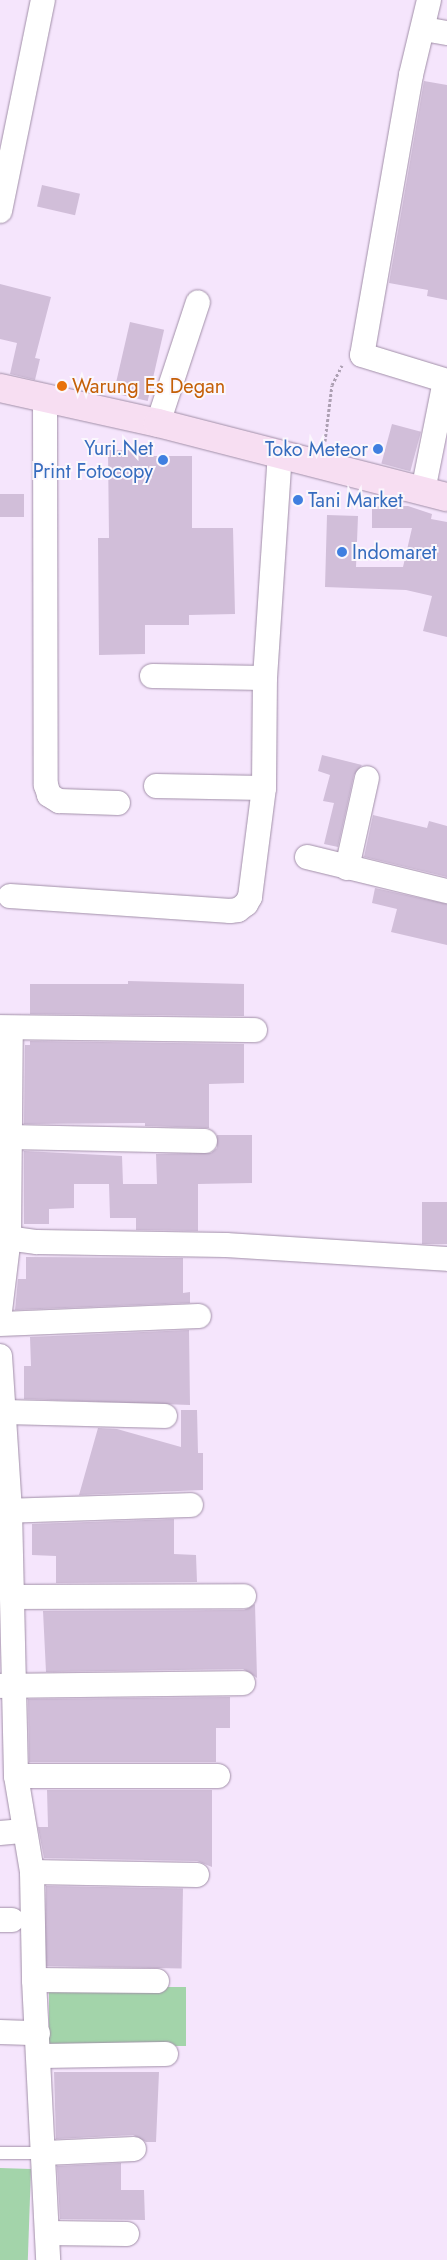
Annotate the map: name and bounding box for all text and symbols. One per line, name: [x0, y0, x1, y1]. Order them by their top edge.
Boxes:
place label: Warung Es Degan: [72, 374, 225, 398]
marker: Warung Es Degan: [56, 380, 68, 392]
place label: Yuri.Net Print Fotocopy: [33, 436, 153, 483]
place label: Toko Meteor: [265, 437, 368, 461]
marker: Toko Meteor: [372, 443, 384, 455]
marker: Yuri.Net Print Fotocopy: [157, 454, 169, 466]
place label: Tani Market: [308, 488, 403, 512]
marker: Tani Market: [292, 494, 304, 506]
place label: Indomaret: [352, 540, 437, 564]
marker: Indomaret: [336, 546, 348, 558]

